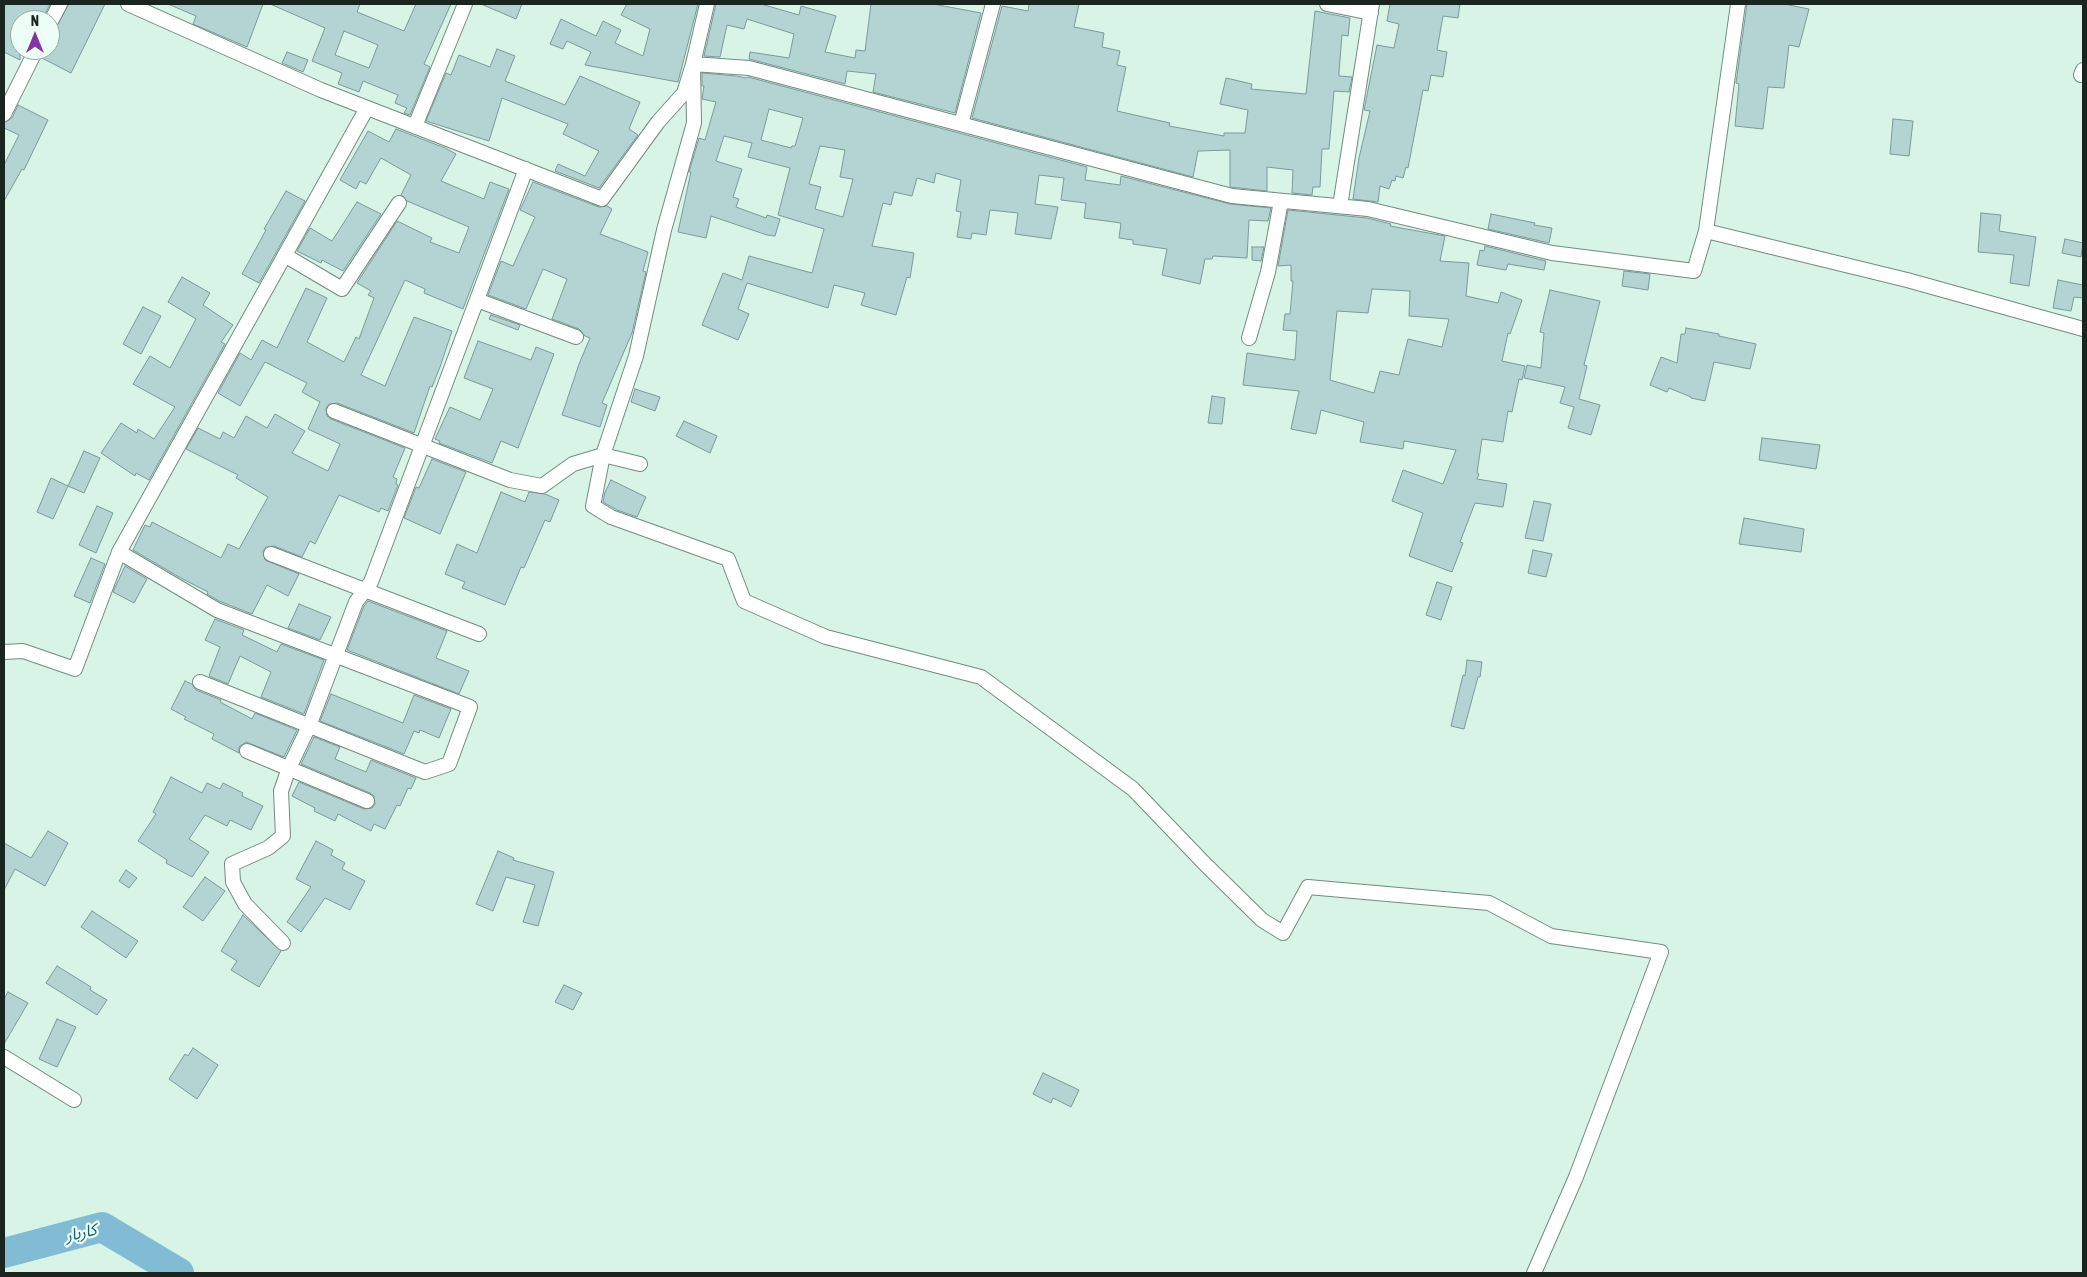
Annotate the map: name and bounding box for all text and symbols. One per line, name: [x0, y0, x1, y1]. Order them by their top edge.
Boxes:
north arrow: [10, 10, 60, 60]
text: N: [31, 13, 39, 29]
water label: کاربار: [64, 1220, 98, 1246]

